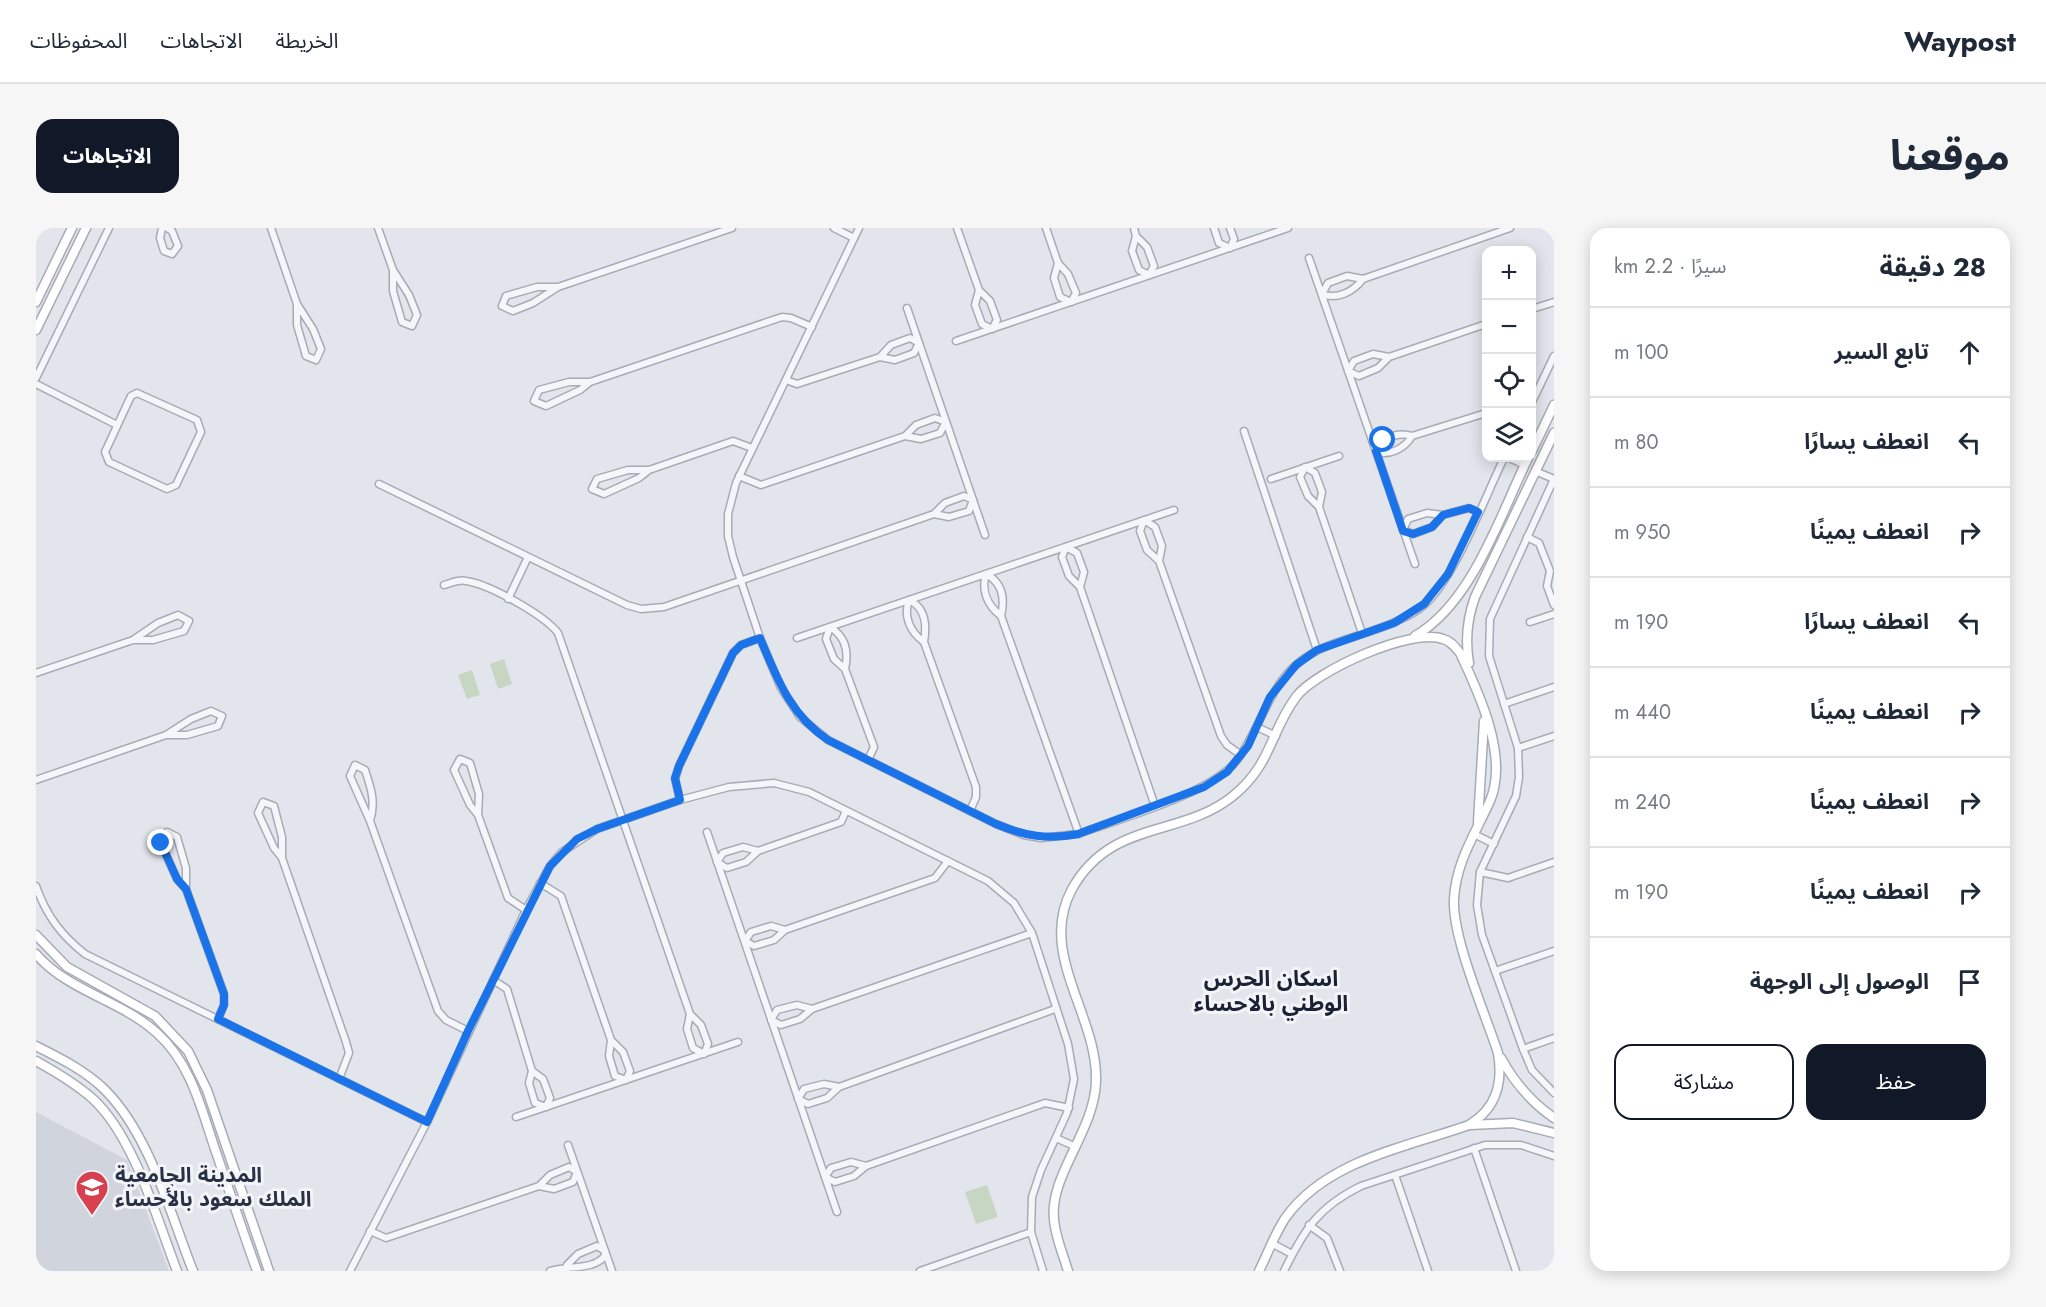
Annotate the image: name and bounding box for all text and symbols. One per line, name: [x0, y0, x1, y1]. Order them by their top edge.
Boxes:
text: Waypost: [1904, 21, 2016, 62]
text: المحفوظات: [30, 26, 127, 56]
text: الاتجاهات: [160, 26, 242, 56]
text: الخريطة: [275, 26, 338, 56]
button: الاتجاهات: [36, 119, 179, 193]
text: موقعنا: [1890, 125, 2010, 186]
map controls: [1482, 246, 1536, 462]
button: +: [1482, 246, 1536, 300]
text: 28 دقيقة: [1879, 248, 1986, 286]
text: سيرًا · 2.2 km: [1614, 252, 1727, 281]
button: −: [1482, 300, 1536, 354]
text: تابع السير: [1834, 335, 1929, 367]
icon: ahead: [1953, 336, 1986, 369]
text: 100 m: [1614, 338, 1669, 367]
button: locate: [1482, 354, 1536, 408]
button: layers: [1482, 408, 1536, 462]
text: انعطف يسارًا: [1804, 425, 1929, 457]
route start: [1369, 426, 1395, 452]
icon: left: [1953, 426, 1986, 459]
text: 80 m: [1614, 428, 1659, 457]
text: انعطف يمينًا: [1810, 515, 1929, 547]
icon: right: [1953, 516, 1986, 549]
text: 950 m: [1614, 518, 1670, 547]
text: انعطف يسارًا: [1804, 605, 1929, 637]
icon: left: [1953, 606, 1986, 639]
text: 190 m: [1614, 608, 1668, 637]
text: انعطف يمينًا: [1810, 695, 1929, 727]
icon: right: [1953, 696, 1986, 729]
text: 440 m: [1614, 698, 1671, 727]
text: انعطف يمينًا: [1810, 785, 1929, 817]
icon: right: [1953, 786, 1986, 819]
text: 240 m: [1614, 788, 1671, 817]
route end: [147, 829, 173, 855]
text: انعطف يمينًا: [1810, 875, 1929, 907]
icon: right: [1953, 876, 1986, 909]
text: 190 m: [1614, 878, 1668, 907]
district label: اسكان الحرس الوطني بالاحساء: [1194, 962, 1348, 1021]
text: الوصول إلى الوجهة: [1750, 965, 1929, 997]
icon: arrive: [1953, 966, 1986, 999]
button: مشاركة: [1614, 1044, 1794, 1120]
button: حفظ: [1806, 1044, 1986, 1120]
place label: المدينة الجامعية الملك سعود بالأحساء: [115, 1160, 312, 1214]
school or university icon: المدينة الجامعية الملك سعود بالأحساء: [74, 1169, 110, 1216]

